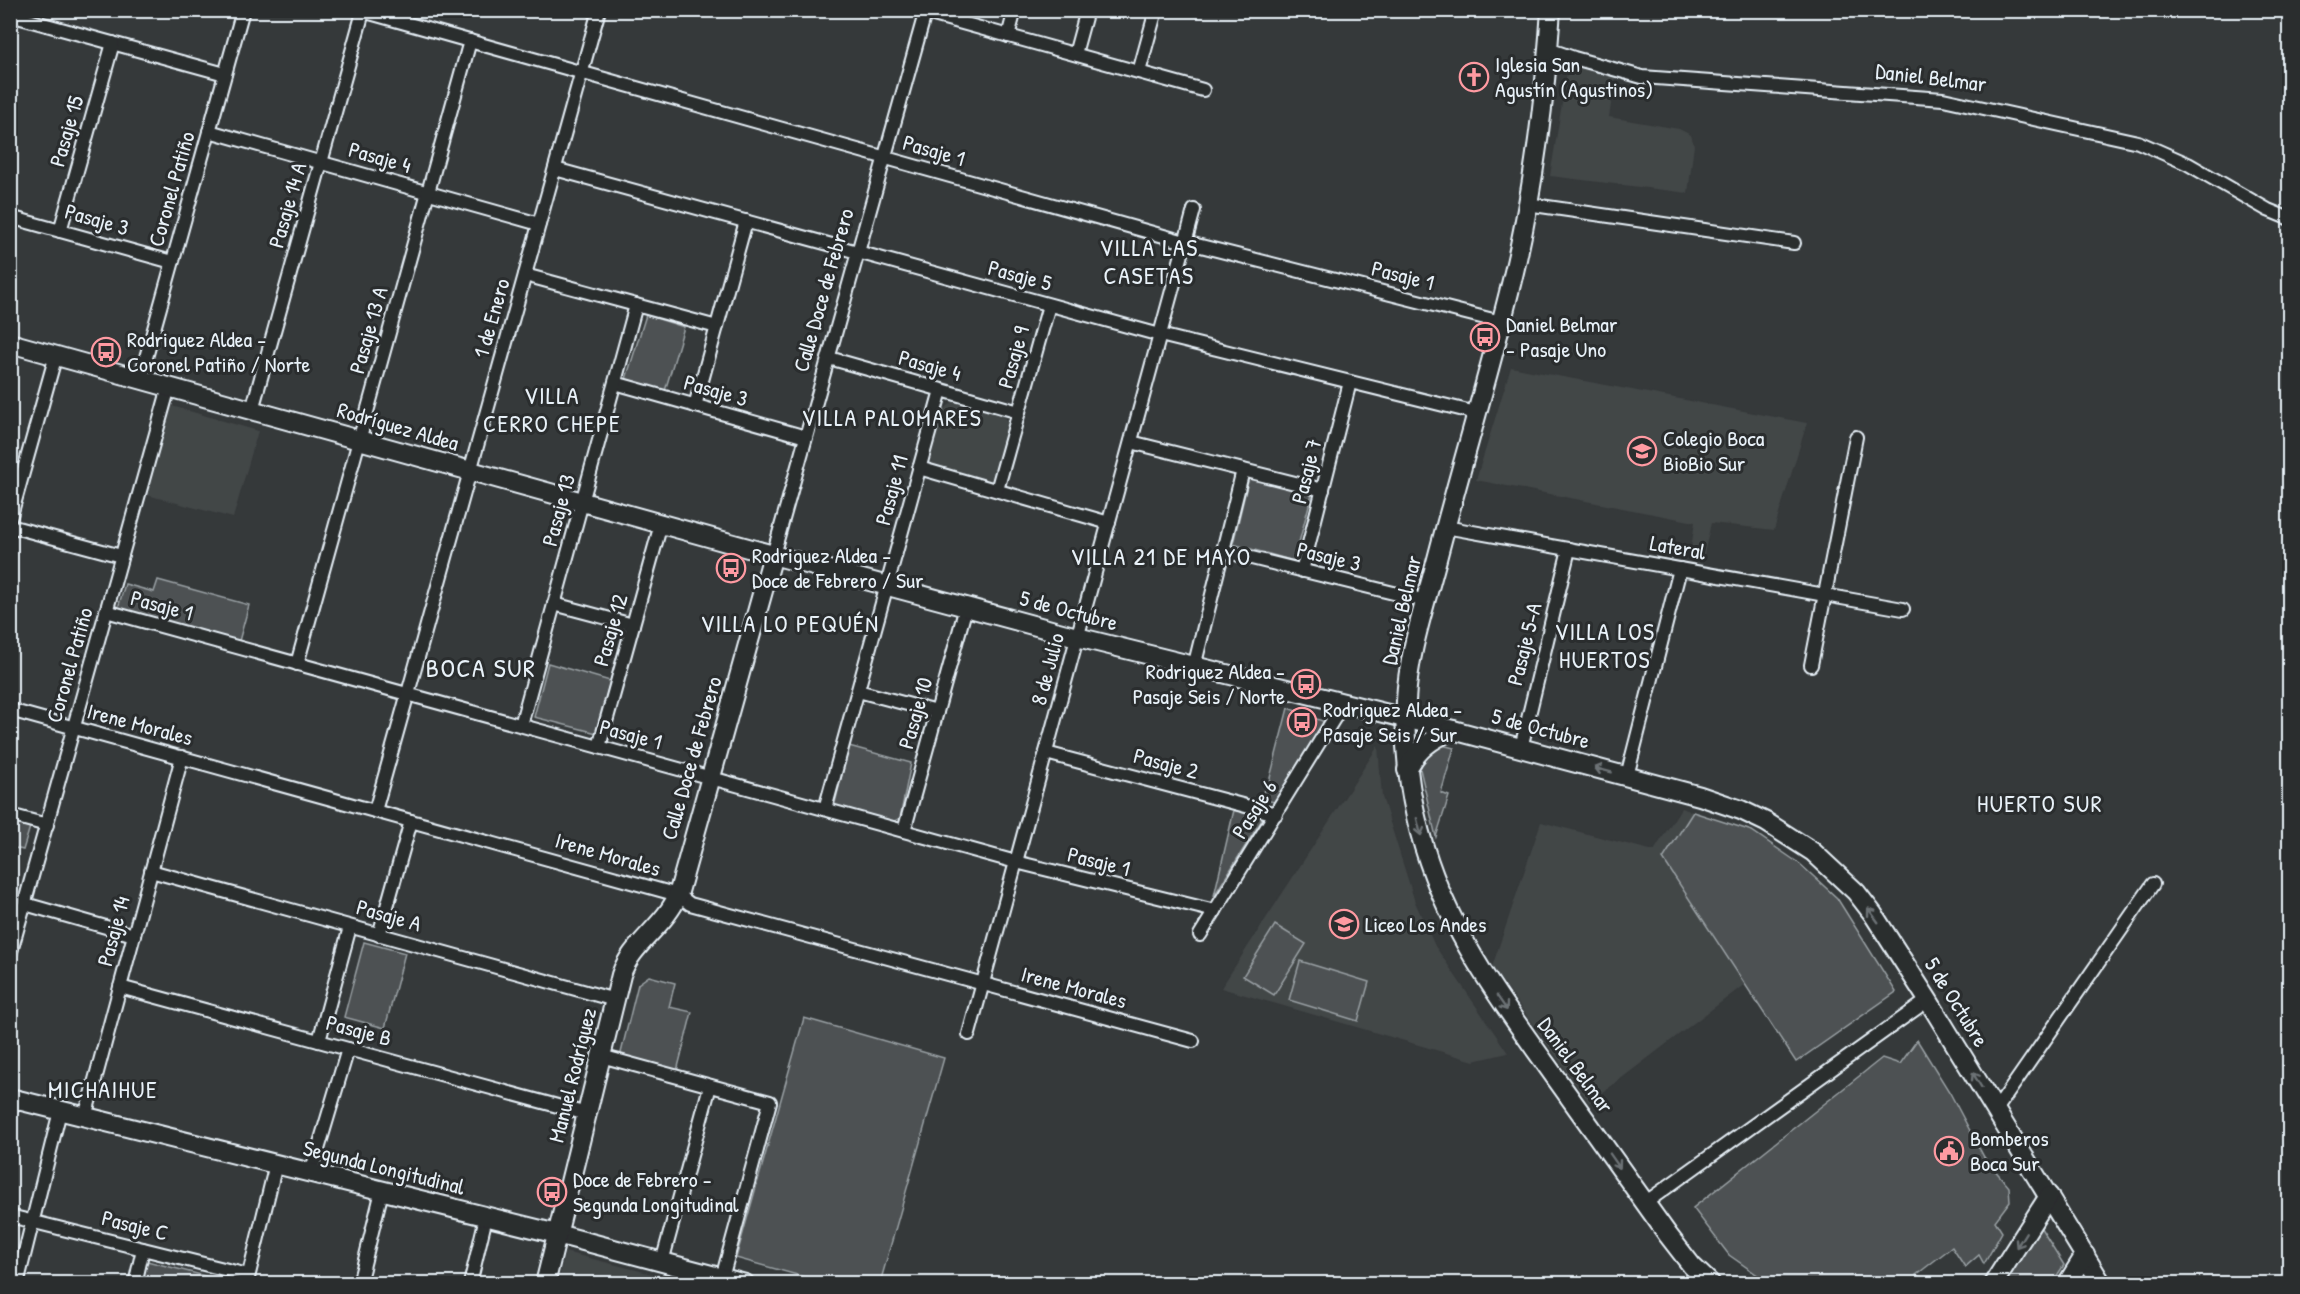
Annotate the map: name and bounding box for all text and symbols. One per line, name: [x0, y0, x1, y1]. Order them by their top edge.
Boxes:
place label: Iglesia San Agustín (Agustinos): [1495, 49, 1653, 104]
street label: Daniel Belmar: [1874, 55, 1989, 99]
church icon: Iglesia San Agustín (Agustinos): [1458, 61, 1490, 93]
street label: Pasaje 15: [42, 92, 90, 170]
street label: Pasaje 1: [899, 127, 969, 173]
street label: Coronel Patiño: [140, 128, 202, 250]
street label: Pasaje 4: [345, 134, 415, 180]
street label: Pasaje 14 A: [261, 159, 314, 251]
street label: Pasaje 3: [62, 196, 133, 242]
street label: Calle Doce de Febrero: [785, 205, 861, 375]
district label: VILLA LAS CASETAS: [1099, 231, 1199, 291]
street label: Pasaje 5: [985, 252, 1055, 298]
street label: Pasaje 1: [1369, 253, 1437, 297]
street label: 1 de Enero: [465, 275, 517, 361]
street label: Pasaje 13 A: [341, 283, 395, 377]
place label: Daniel Belmar - Pasaje Uno: [1506, 309, 1618, 364]
bus stop icon: Daniel Belmar - Pasaje Uno: [1469, 321, 1501, 353]
street label: Pasaje 9: [990, 322, 1036, 392]
place label: Rodriguez Aldea - Coronel Patiño / Norte: [127, 324, 310, 379]
bus stop icon: Rodriguez Aldea - Coronel Patiño / Norte: [90, 336, 122, 368]
street label: Pasaje 4: [895, 342, 965, 388]
street label: Pasaje 3: [681, 367, 752, 413]
district label: VILLA CERRO CHEPE: [483, 379, 621, 439]
street label: Rodríguez Aldea: [334, 394, 463, 458]
district label: VILLA PALOMARES: [802, 401, 982, 433]
place label: Colegio Boca BioBio Sur: [1663, 423, 1765, 478]
street label: Pasaje 7: [1283, 435, 1329, 507]
school or university icon: Colegio Boca BioBio Sur: [1626, 435, 1658, 467]
street label: Pasaje 11: [867, 452, 915, 528]
street label: Pasaje 13: [534, 471, 582, 549]
street label: Lateral: [1648, 527, 1708, 567]
street label: Pasaje 3: [1294, 534, 1364, 578]
place label: Rodriguez Aldea - Doce de Febrero / Sur: [752, 540, 924, 595]
district label: VILLA 21 DE MAYO: [1070, 540, 1252, 572]
bus stop icon: Rodriguez Aldea - Doce de Febrero / Sur: [715, 552, 747, 584]
street label: Daniel Belmar: [1374, 552, 1428, 668]
street label: Pasaje 1: [128, 582, 196, 628]
street label: 5 de Octubre: [1017, 583, 1121, 638]
street label: Pasaje 12: [585, 590, 635, 669]
street label: Pasaje 5-A: [1499, 599, 1549, 688]
street label: Coronel Patiño: [38, 604, 100, 726]
district label: VILLA LO PEQUÉN: [701, 607, 879, 639]
district label: VILLA LOS HUERTOS: [1554, 615, 1656, 675]
street label: 8 de Julio: [1023, 629, 1071, 708]
district label: BOCA SUR: [426, 650, 536, 685]
place label: Rodriguez Aldea - Pasaje Seis / Norte: [1133, 656, 1285, 711]
bus stop icon: Rodriguez Aldea - Pasaje Seis / Norte: [1290, 668, 1322, 700]
street label: Calle Doce de Febrero: [653, 673, 729, 843]
street label: Pasaje 10: [891, 674, 940, 752]
place label: Rodriguez Aldea - Pasaje Seis / Sur: [1323, 694, 1462, 749]
street label: Irene Morales: [84, 695, 196, 753]
street label: 5 de Octubre: [1489, 701, 1593, 756]
bus stop icon: Rodriguez Aldea - Pasaje Seis / Sur: [1286, 706, 1318, 738]
street label: Pasaje 1: [597, 711, 665, 757]
street label: Pasaje 2: [1130, 740, 1202, 786]
one-way arrow: [1594, 763, 1613, 775]
street label: Pasaje 6: [1224, 774, 1284, 844]
district label: HUERTO SUR: [1977, 787, 2103, 819]
one-way arrow: [1414, 818, 1426, 837]
street label: Irene Morales: [552, 825, 664, 883]
street label: Pasaje 1: [1065, 839, 1133, 883]
street label: Pasaje A: [353, 891, 425, 939]
street label: Pasaje 14: [89, 893, 137, 969]
one-way arrow: [1867, 907, 1879, 923]
school or university icon: Liceo Los Andes: [1328, 908, 1360, 940]
place label: Liceo Los Andes: [1365, 909, 1486, 939]
street label: 5 de Octubre: [1918, 952, 1996, 1053]
street label: Irene Morales: [1018, 958, 1130, 1016]
one-way arrow: [1496, 994, 1508, 1010]
street label: Manuel Rodríguez: [541, 1005, 603, 1145]
street label: Pasaje B: [323, 1007, 395, 1053]
street label: Daniel Belmar: [1531, 1011, 1621, 1119]
one-way arrow: [1971, 1072, 1983, 1089]
district label: MICHAIHUE: [48, 1073, 158, 1105]
place label: Bomberos Boca Sur: [1970, 1123, 2049, 1178]
street label: Segunda Longitudinal: [300, 1132, 468, 1202]
public building icon: Bomberos Boca Sur: [1933, 1135, 1965, 1167]
one-way arrow: [1609, 1153, 1621, 1169]
place label: Doce de Febrero - Segunda Longitudinal: [573, 1164, 739, 1219]
bus stop icon: Doce de Febrero - Segunda Longitudinal: [536, 1176, 568, 1208]
street label: Pasaje C: [99, 1202, 171, 1248]
one-way arrow: [2015, 1231, 2027, 1248]

